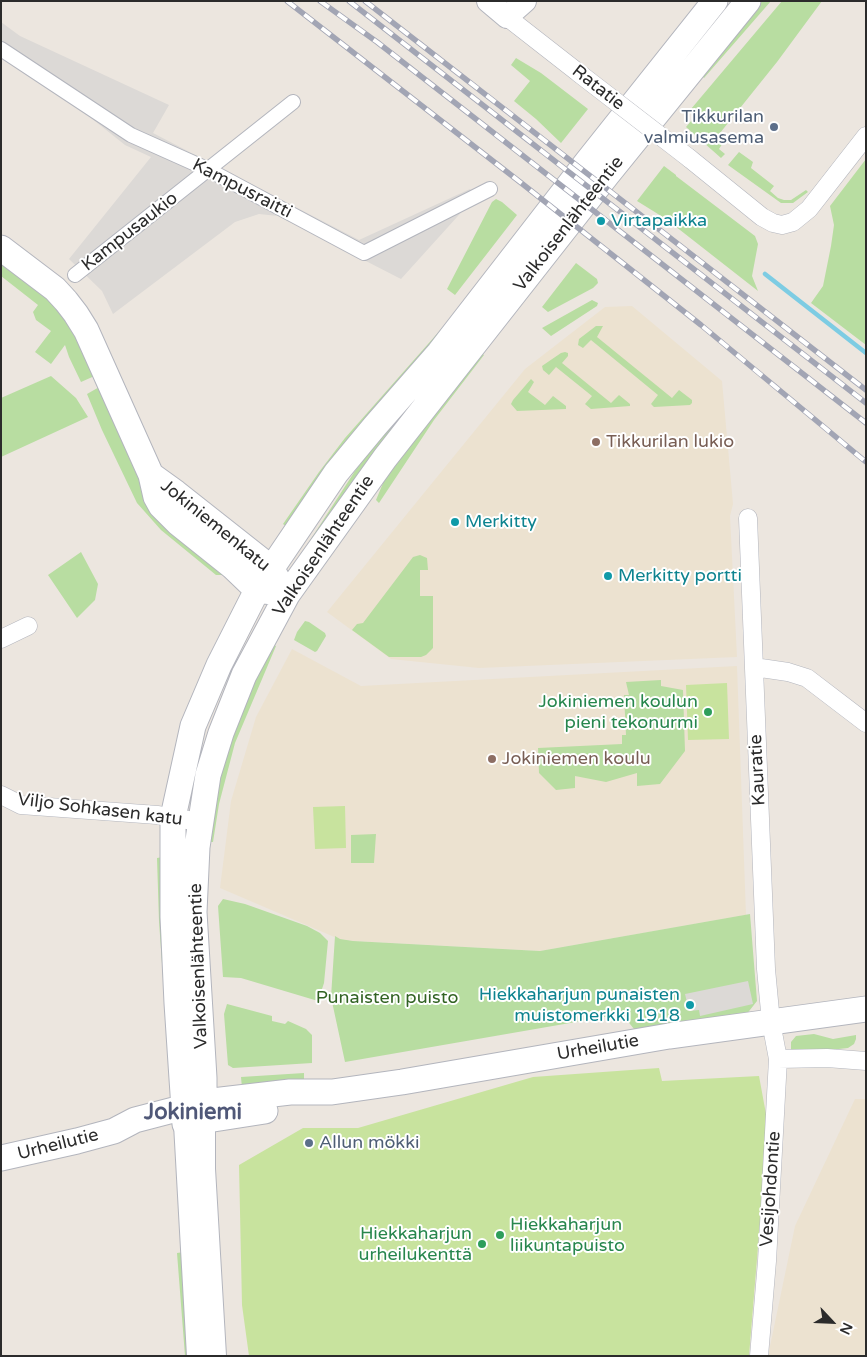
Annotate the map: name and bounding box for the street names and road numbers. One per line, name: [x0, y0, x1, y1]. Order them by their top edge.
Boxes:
street label: Ratatie: [567, 61, 629, 115]
street label: Valkoisenlähteentie: [509, 152, 629, 296]
street label: Kampusraitti: [188, 155, 296, 223]
street label: Kampusaukio: [78, 188, 182, 276]
street label: Valkoisenlähteentie: [269, 471, 379, 621]
street label: Jokiniemenkatu: [156, 475, 274, 577]
street label: Kauratie: [745, 734, 771, 806]
street label: Viljo Sohkasen katu: [16, 789, 184, 831]
street label: Valkoisenlähteentie: [185, 883, 213, 1049]
street label: Urheilutie: [555, 1030, 641, 1066]
street label: Urheilutie: [15, 1125, 101, 1165]
street label: Vesijohdontie: [756, 1130, 786, 1248]

